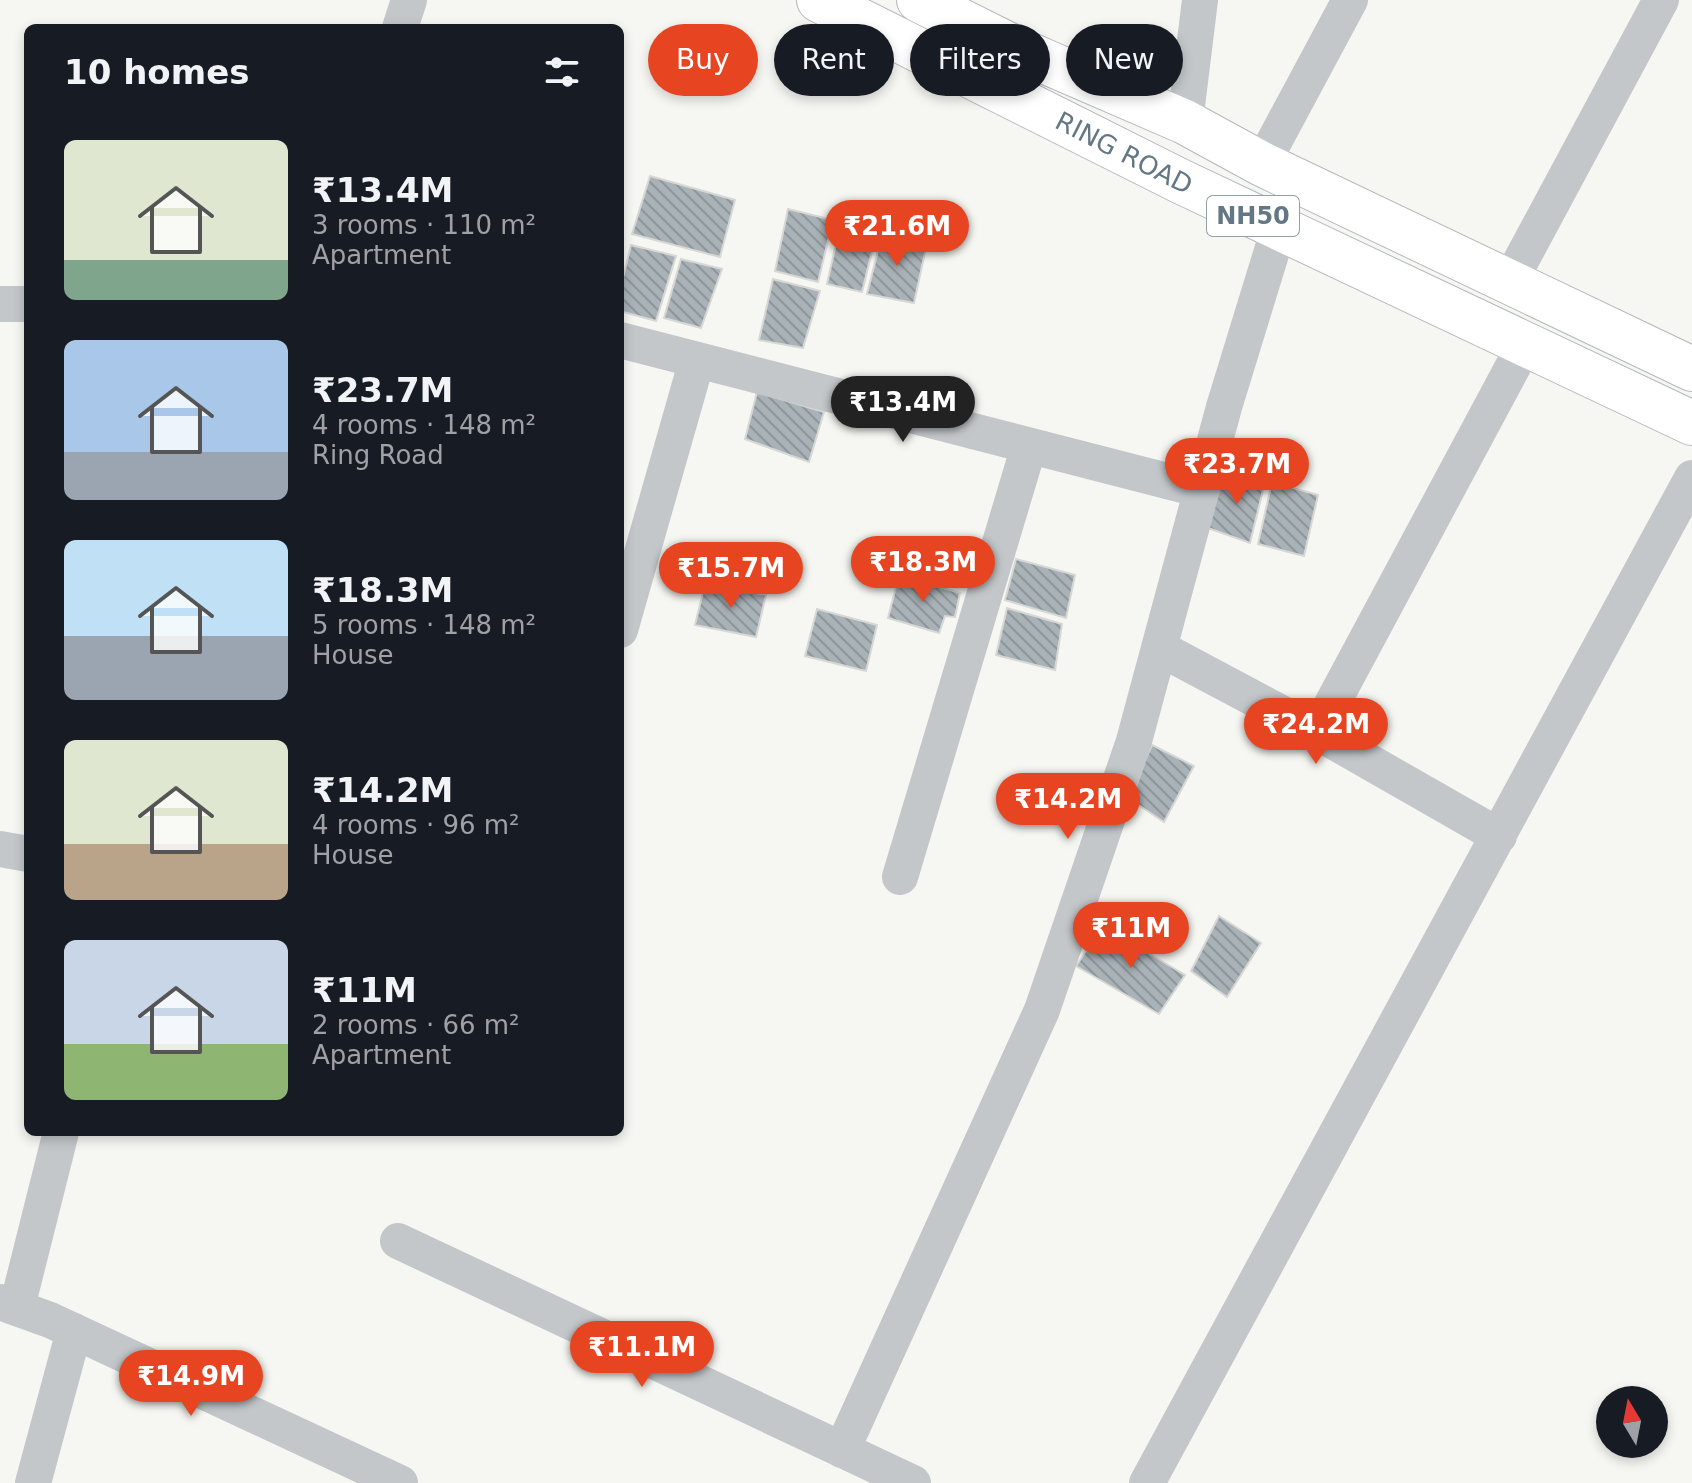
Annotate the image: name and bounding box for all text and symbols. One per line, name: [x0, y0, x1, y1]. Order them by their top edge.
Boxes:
chip: Buy: [648, 24, 758, 96]
chip: Rent: [774, 24, 894, 96]
chip: Filters: [910, 24, 1050, 96]
chip: New: [1066, 24, 1183, 96]
icon: filters: [540, 50, 584, 94]
text: 10 homes: [64, 52, 249, 92]
street label: RING ROAD: [1051, 106, 1197, 200]
text: ₹13.4M: [312, 170, 453, 210]
icon: home: [128, 172, 224, 268]
road number: NH50: [1207, 196, 1299, 236]
pin: ₹21.6M: [832, 200, 962, 268]
text: 3 rooms · 110 m²: [312, 210, 536, 240]
text: ₹21.6M: [843, 211, 951, 241]
text: Apartment: [312, 240, 451, 270]
text: ₹23.7M: [312, 370, 453, 410]
icon: home: [128, 372, 224, 468]
pin: ₹13.4M: [838, 376, 968, 444]
text: ₹13.4M: [849, 387, 957, 417]
text: 4 rooms · 148 m²: [312, 410, 536, 440]
pin: ₹23.7M: [1172, 438, 1302, 506]
text: Ring Road: [312, 440, 444, 470]
text: ₹23.7M: [1183, 449, 1291, 479]
pin: ₹18.3M: [858, 536, 988, 604]
pin: ₹15.7M: [666, 542, 796, 610]
text: ₹18.3M: [869, 547, 977, 577]
text: ₹15.7M: [677, 553, 785, 583]
text: ₹18.3M: [312, 570, 453, 610]
icon: home: [128, 572, 224, 668]
text: 5 rooms · 148 m²: [312, 610, 536, 640]
text: House: [312, 640, 393, 670]
pin: ₹24.2M: [1251, 698, 1381, 766]
text: ₹24.2M: [1262, 709, 1370, 739]
text: ₹14.2M: [312, 770, 453, 810]
icon: home: [128, 772, 224, 868]
pin: ₹14.2M: [1003, 773, 1133, 841]
text: ₹14.2M: [1014, 784, 1122, 814]
text: 4 rooms · 96 m²: [312, 810, 520, 840]
text: House: [312, 840, 393, 870]
pin: ₹11M: [1084, 902, 1178, 970]
text: ₹11M: [1091, 913, 1171, 943]
text: ₹11M: [312, 970, 417, 1010]
icon: home: [128, 972, 224, 1068]
text: 2 rooms · 66 m²: [312, 1010, 520, 1040]
text: Apartment: [312, 1040, 451, 1070]
pin: ₹11.1M: [577, 1321, 707, 1389]
text: ₹11.1M: [588, 1332, 696, 1362]
pin: ₹14.9M: [126, 1350, 256, 1418]
text: ₹14.9M: [137, 1361, 245, 1391]
north arrow: [1596, 1386, 1668, 1458]
map controls: [1596, 1386, 1668, 1458]

